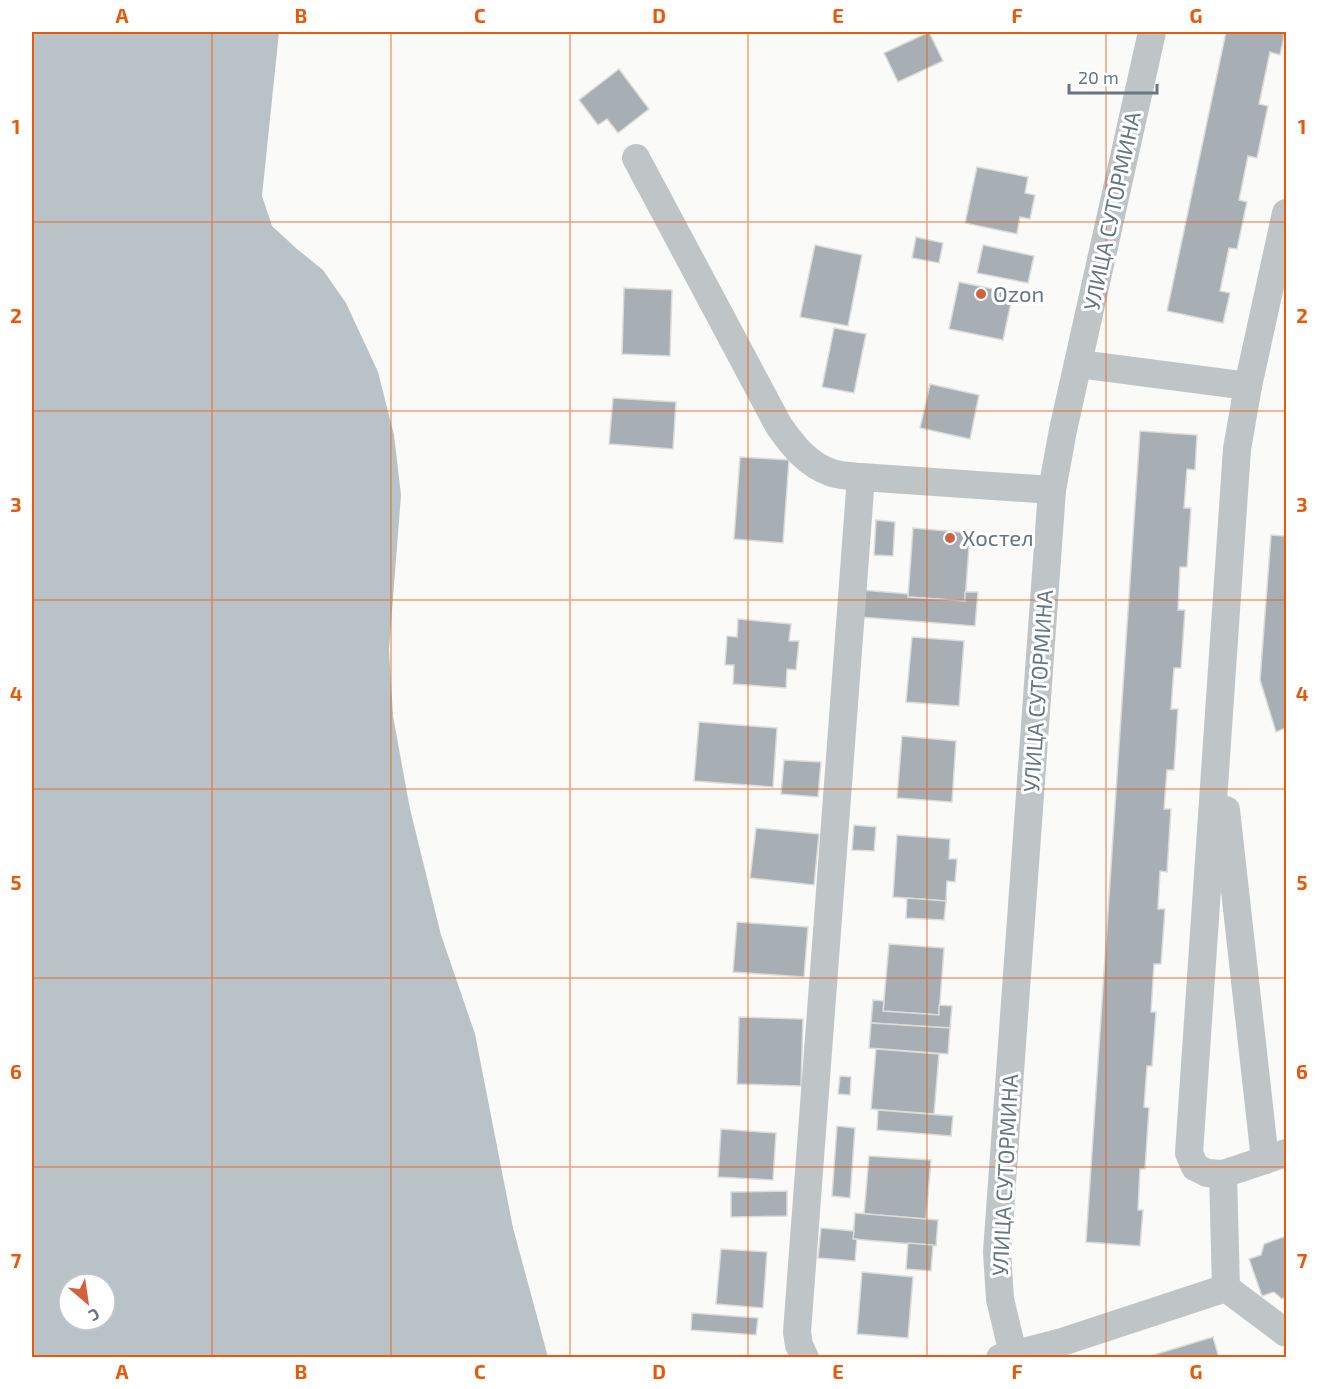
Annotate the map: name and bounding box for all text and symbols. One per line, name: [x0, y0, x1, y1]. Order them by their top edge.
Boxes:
text: A: [115, 3, 129, 27]
text: B: [295, 3, 307, 27]
text: C: [474, 3, 486, 27]
text: D: [652, 3, 666, 27]
text: E: [832, 3, 844, 27]
text: F: [1011, 3, 1023, 27]
text: G: [1190, 3, 1202, 27]
scale bar: [1069, 57, 1158, 95]
text: 20 m: [1078, 66, 1119, 88]
street label: УЛИЦА СУТОРМИНА: [1077, 109, 1145, 313]
text: 1: [12, 114, 20, 138]
text: 1: [1298, 114, 1306, 138]
place label: Ozon: [993, 280, 1044, 306]
marker: Ozon: [974, 287, 988, 301]
text: 2: [10, 303, 22, 327]
text: 2: [1296, 303, 1308, 327]
text: 3: [10, 492, 22, 516]
text: 3: [1296, 492, 1308, 516]
place label: Хостел: [962, 524, 1034, 550]
marker: Хостел: [943, 531, 957, 545]
street label: УЛИЦА СУТОРМИНА: [1017, 589, 1057, 793]
text: 4: [10, 681, 23, 705]
text: 4: [1296, 681, 1309, 705]
text: 5: [10, 870, 22, 894]
text: 5: [1296, 870, 1308, 894]
text: 6: [10, 1059, 22, 1083]
text: 6: [1296, 1059, 1308, 1083]
street label: УЛИЦА СУТОРМИНА: [986, 1073, 1022, 1277]
text: 7: [11, 1248, 22, 1272]
text: 7: [1297, 1248, 1308, 1272]
north arrow: [57, 1272, 117, 1332]
text: С: [86, 1305, 103, 1326]
text: A: [115, 1359, 129, 1383]
text: B: [295, 1359, 307, 1383]
text: C: [474, 1359, 486, 1383]
text: D: [652, 1359, 666, 1383]
text: E: [832, 1359, 844, 1383]
text: F: [1011, 1359, 1023, 1383]
text: G: [1190, 1359, 1202, 1383]

